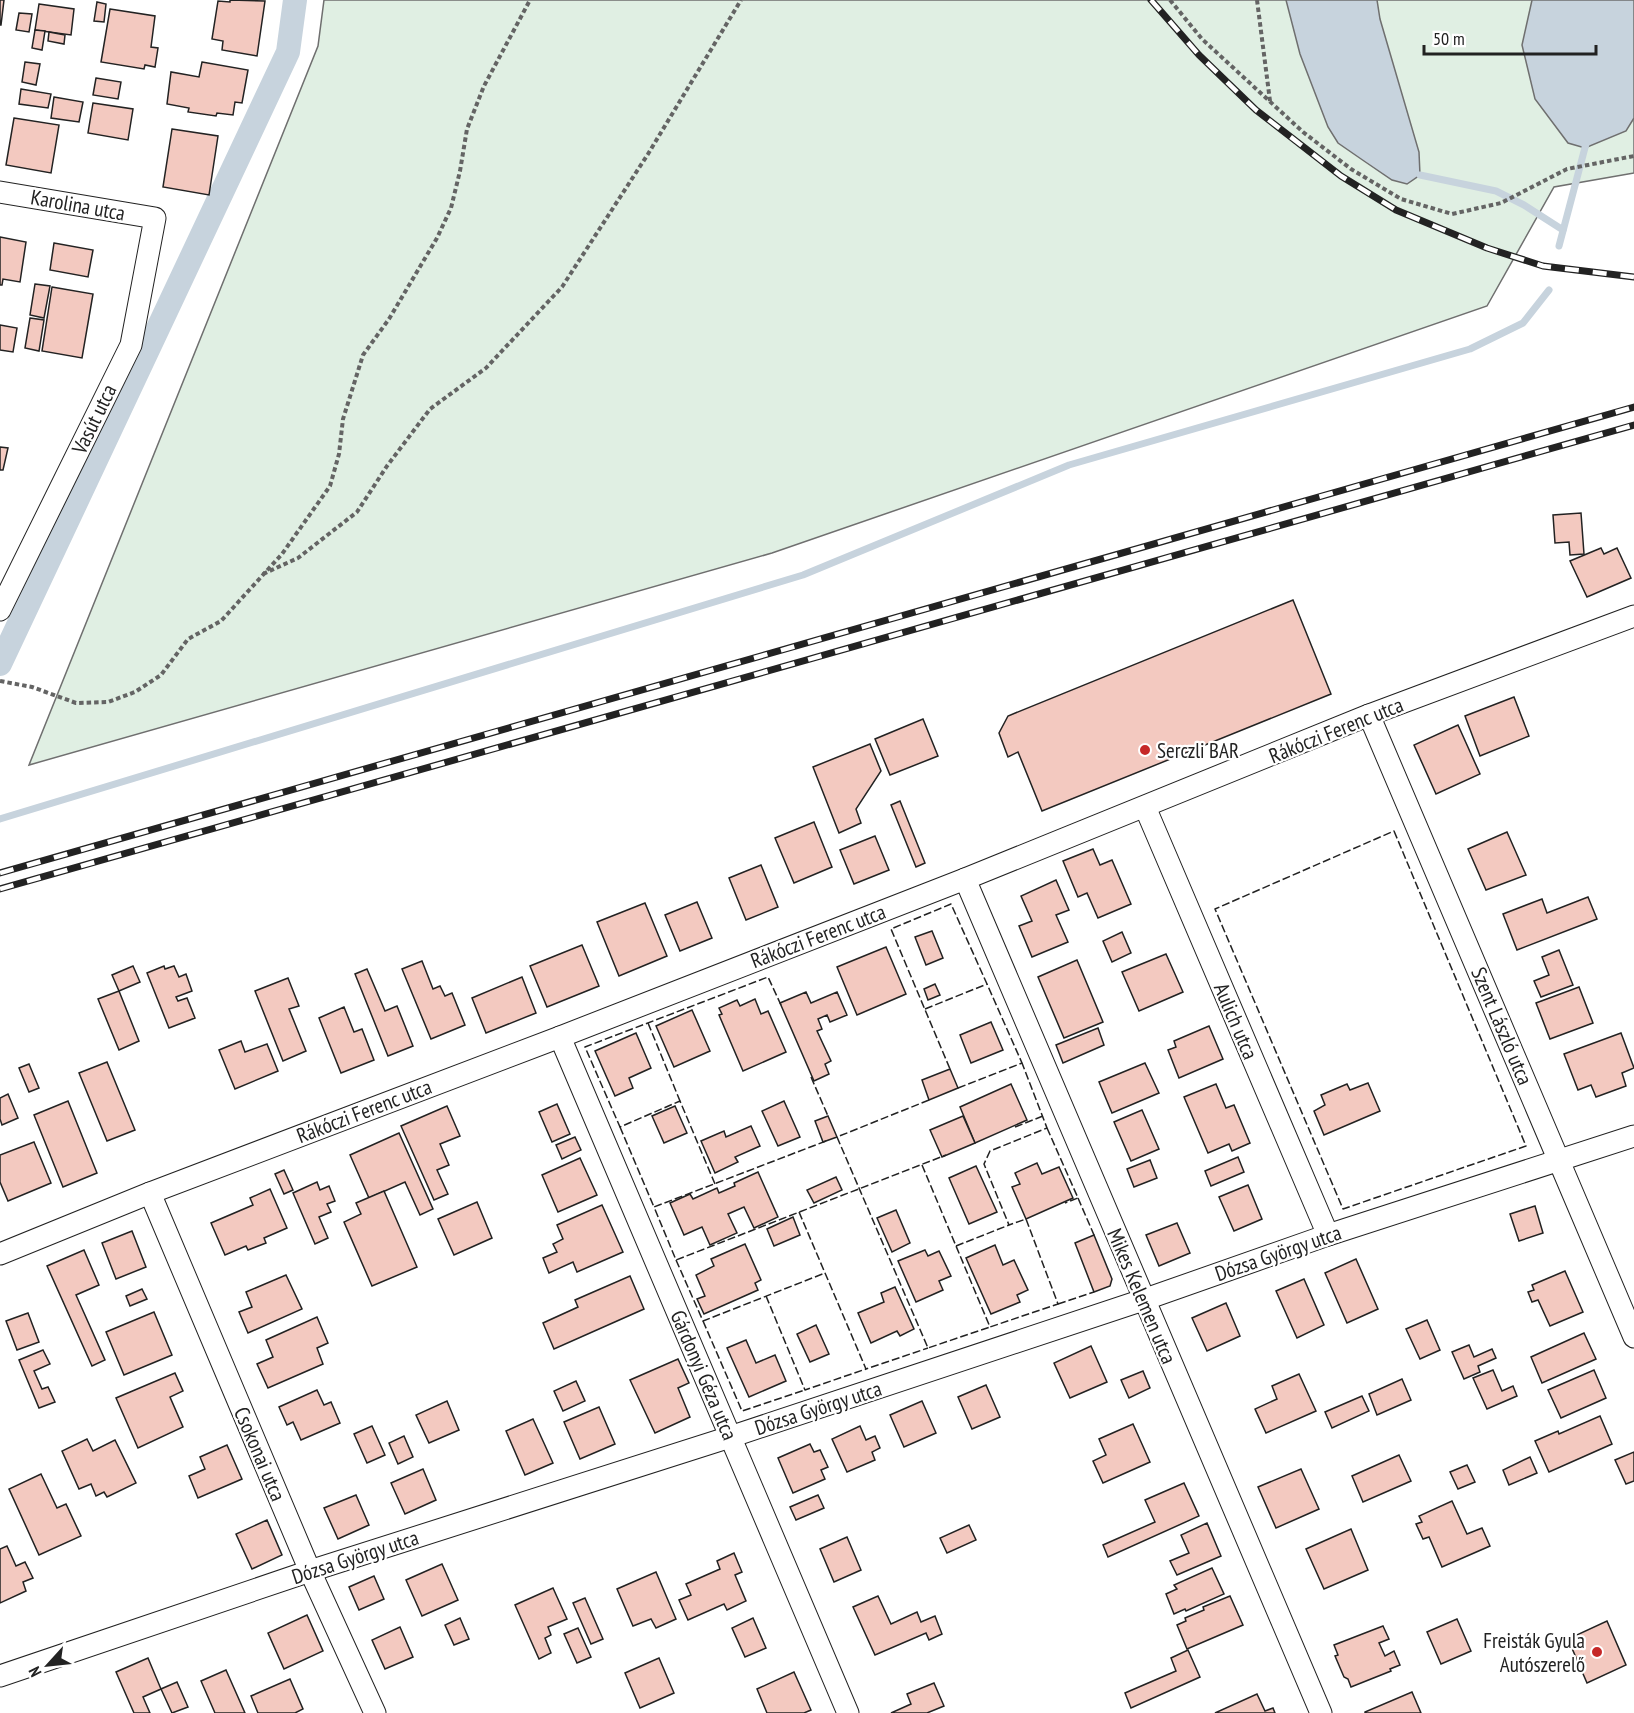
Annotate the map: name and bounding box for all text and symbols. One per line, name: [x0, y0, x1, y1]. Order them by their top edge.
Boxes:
scale bar: [1424, 18, 1596, 56]
text: 50 m: [1433, 27, 1465, 50]
street label: Karolina utca: [29, 183, 127, 227]
street label: Vasút utca: [65, 380, 122, 459]
street label: Rákóczi Ferenc utca: [1265, 691, 1407, 769]
place label: Serczli BAR: [1157, 737, 1239, 764]
marker: Serczli BAR: [1138, 743, 1152, 757]
street label: Rákóczi Ferenc utca: [747, 898, 889, 974]
street label: Szent László utca: [1465, 963, 1539, 1089]
street label: Aulich utca: [1208, 979, 1264, 1063]
street label: Rákóczi Ferenc utca: [293, 1073, 435, 1149]
street label: Dózsa György utca: [1211, 1219, 1345, 1287]
street label: Mikes Kelemen utca: [1101, 1224, 1183, 1368]
street label: Gárdonyi Géza utca: [664, 1306, 744, 1444]
street label: Dózsa György utca: [751, 1375, 885, 1441]
street label: Csokonai utca: [228, 1403, 292, 1505]
street label: Dózsa György utca: [288, 1524, 422, 1590]
place label: Freisták Gyula Autószerelő: [1483, 1627, 1585, 1678]
north arrow: [18, 1635, 78, 1695]
marker: Freisták Gyula Autószerelő: [1590, 1645, 1604, 1659]
text: N: [24, 1663, 46, 1680]

